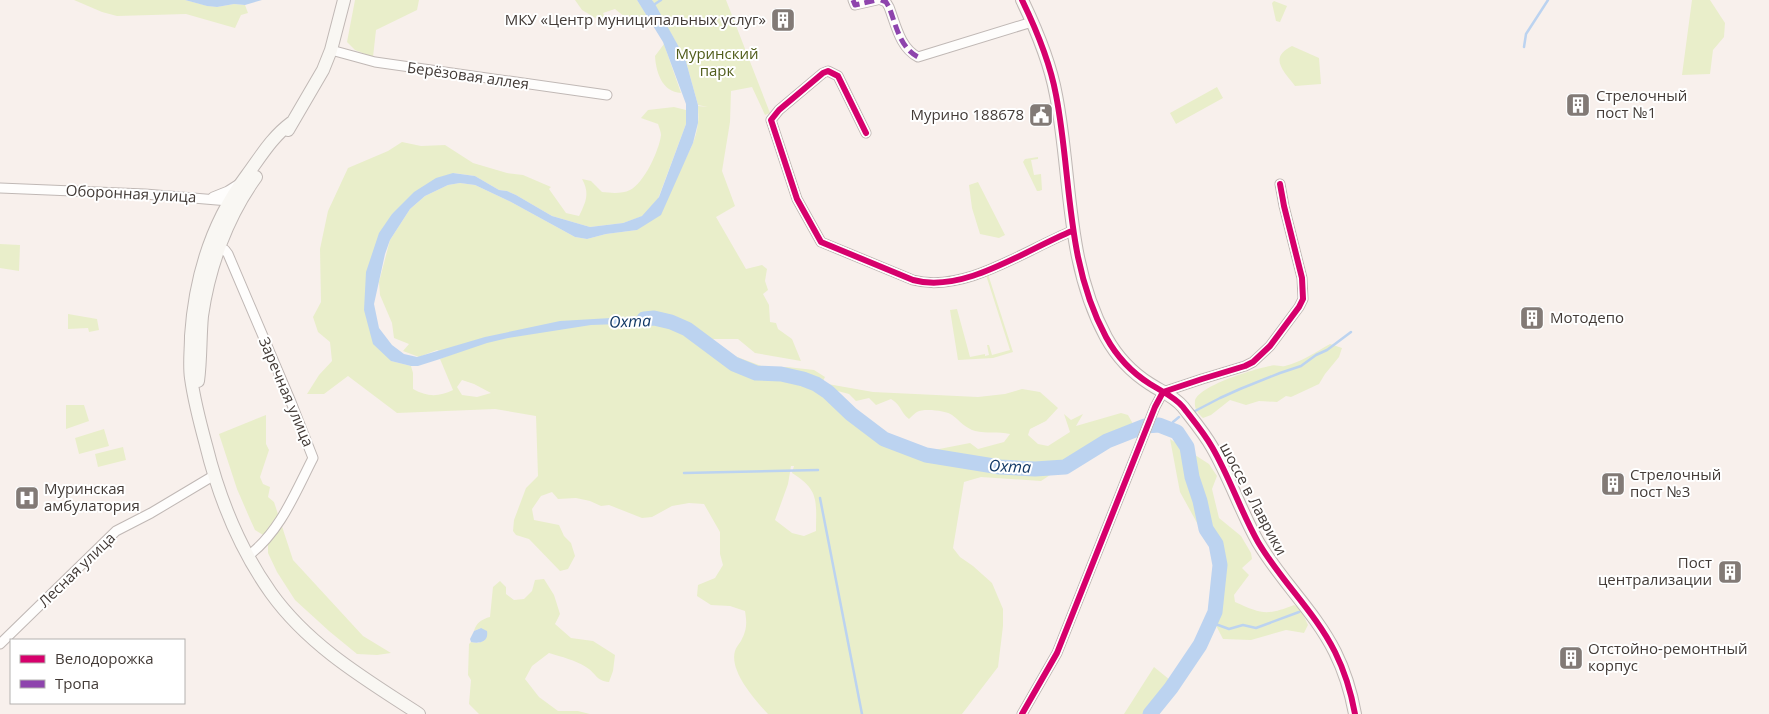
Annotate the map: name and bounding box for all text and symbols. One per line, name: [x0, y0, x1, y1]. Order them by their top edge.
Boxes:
building icon: МКУ «Центр муниципальных услуг»: [770, 7, 796, 33]
place label: МКУ «Центр муниципальных услуг»: [505, 9, 766, 29]
park label: Муринский парк: [675, 43, 759, 80]
street label: Берёзовая аллея: [406, 57, 530, 93]
place label: Стрелочный пост №1: [1596, 85, 1687, 122]
building icon: Стрелочный пост №1: [1565, 92, 1591, 118]
public building icon: Мурино 188678: [1028, 102, 1054, 128]
place label: Мурино 188678: [910, 104, 1024, 124]
street label: Оборонная улица: [65, 180, 197, 206]
building icon: Мотодепо: [1519, 305, 1545, 331]
place label: Мотодепо: [1550, 307, 1624, 327]
water label: Охта: [609, 309, 651, 333]
street label: Заречная улица: [255, 334, 319, 449]
street label: шоссе в Лаврики: [1216, 439, 1292, 558]
water label: Охта: [988, 454, 1032, 478]
place label: Стрелочный пост №3: [1630, 464, 1721, 501]
building icon: Стрелочный пост №3: [1600, 471, 1626, 497]
place label: Муринская амбулатория: [44, 478, 140, 515]
hospital icon: Муринская амбулатория: [14, 485, 40, 511]
street label: Лесная улица: [34, 528, 119, 611]
place label: Пост централизации: [1598, 552, 1712, 589]
building icon: Пост централизации: [1717, 559, 1743, 585]
place label: Отстойно-ремонтный корпус: [1588, 638, 1748, 675]
legend: [10, 639, 185, 704]
building icon: Отстойно-ремонтный корпус: [1558, 645, 1584, 671]
text: Велодорожка: [55, 648, 154, 668]
text: Тропа: [55, 673, 99, 693]

